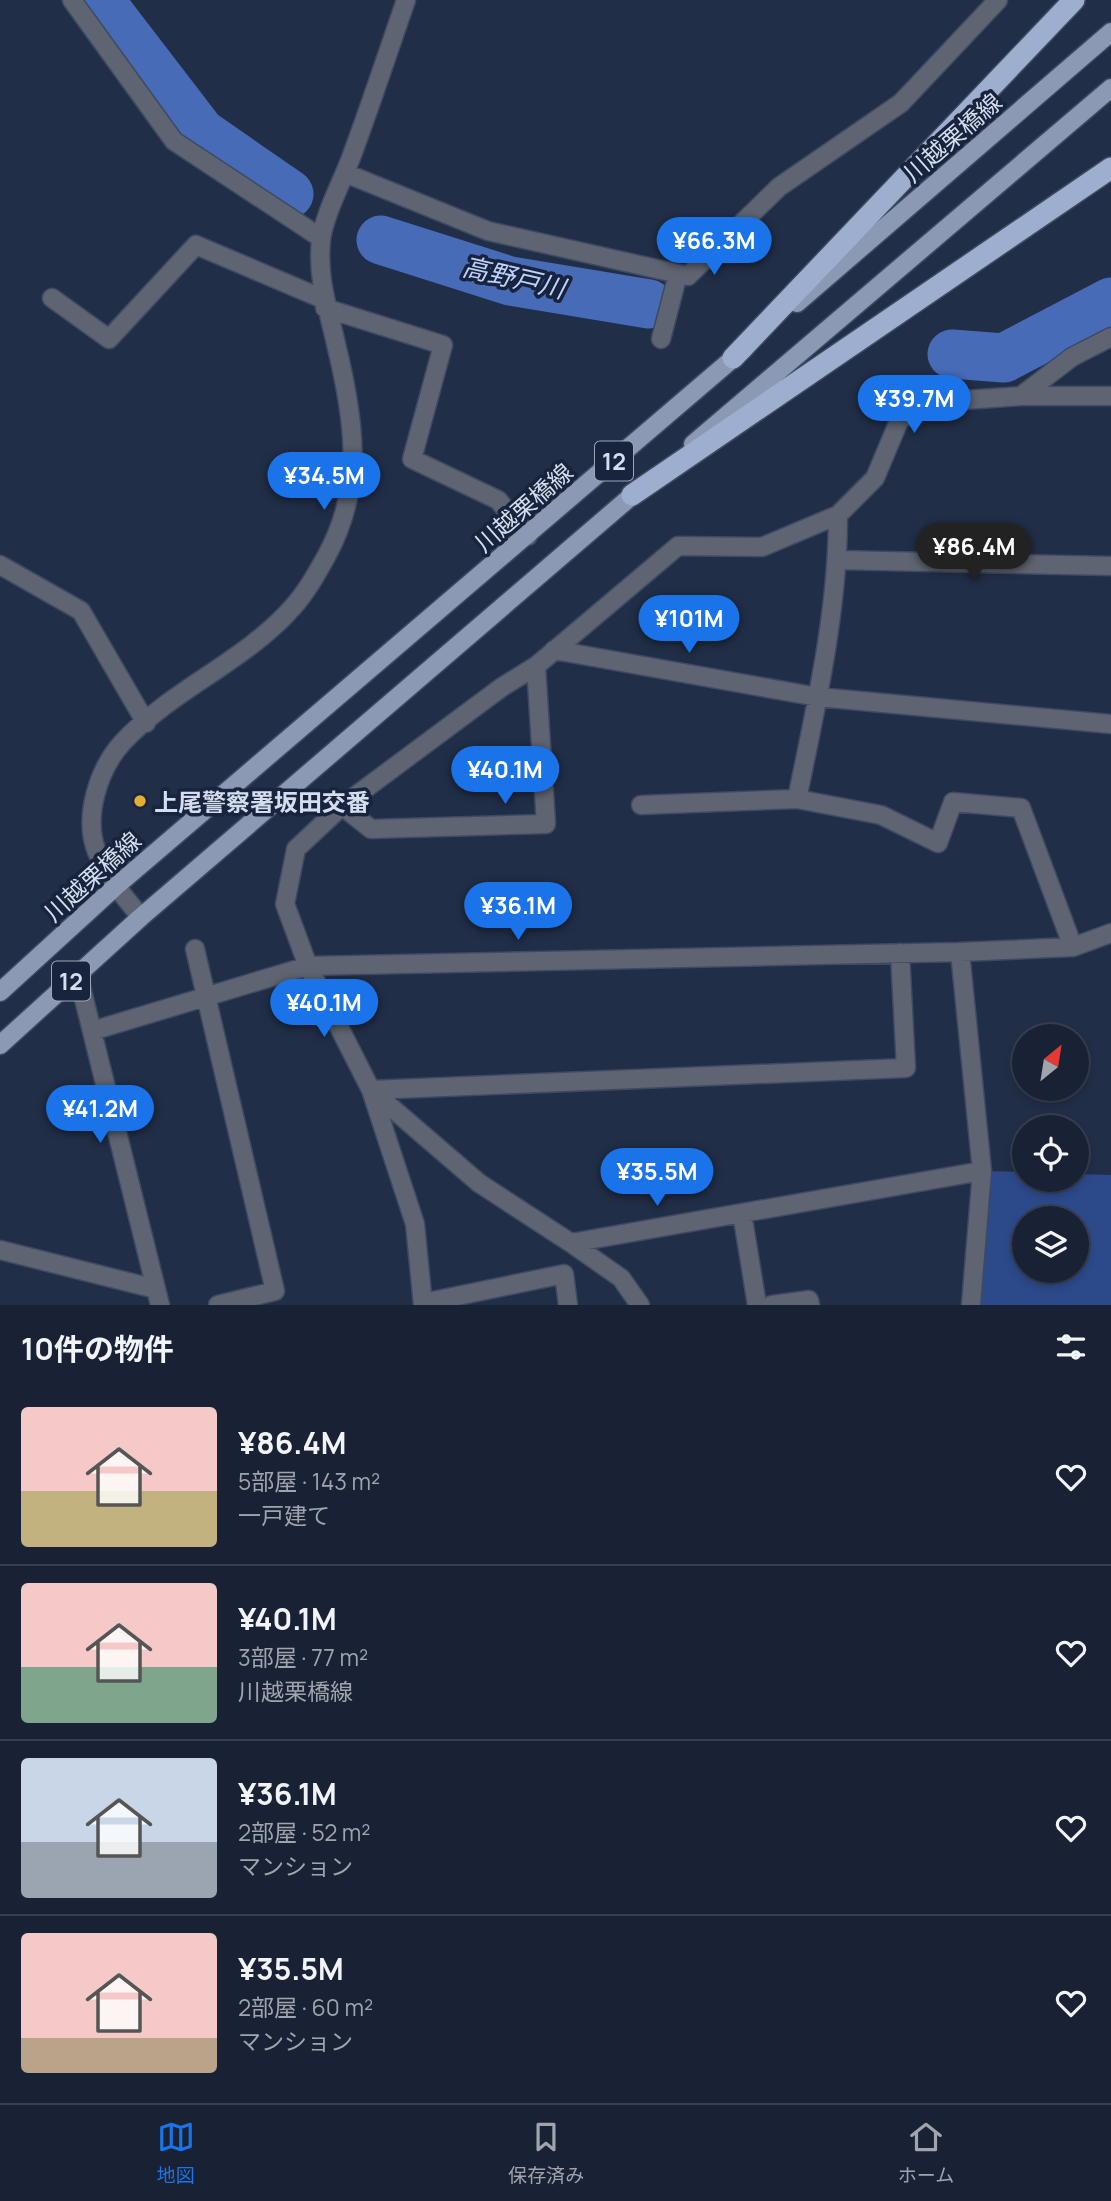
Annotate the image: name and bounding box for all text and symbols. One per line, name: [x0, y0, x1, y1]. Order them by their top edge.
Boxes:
street label: 川越栗橋線: [896, 85, 1008, 189]
pin: ¥66.3M: [657, 218, 771, 277]
text: ¥66.3M: [673, 224, 755, 256]
water label: 高野戸川: [459, 248, 572, 307]
pin: ¥39.7M: [857, 376, 971, 435]
text: ¥39.7M: [874, 382, 954, 414]
road number: 12: [595, 442, 633, 481]
pin: ¥34.5M: [267, 452, 381, 512]
street label: 川越栗橋線: [467, 455, 579, 559]
text: ¥34.5M: [283, 459, 365, 491]
pin: ¥86.4M: [917, 524, 1031, 583]
text: ¥86.4M: [932, 530, 1016, 562]
pin: ¥101M: [640, 596, 738, 655]
text: ¥101M: [654, 602, 724, 634]
pin: ¥40.1M: [448, 746, 562, 806]
text: ¥40.1M: [467, 753, 543, 785]
place label: 上尾警察署坂田交番: [154, 785, 370, 818]
marker: 上尾警察署坂田交番: [132, 793, 148, 809]
street label: 川越栗橋線: [36, 824, 148, 928]
pin: ¥36.1M: [461, 883, 575, 942]
text: ¥36.1M: [480, 889, 556, 921]
road number: 12: [52, 962, 90, 1000]
pin: ¥40.1M: [267, 979, 381, 1039]
text: ¥40.1M: [286, 986, 362, 1018]
north arrow: [1012, 1024, 1088, 1101]
map controls: [1012, 1024, 1089, 1283]
pin: ¥41.2M: [43, 1086, 157, 1145]
text: ¥41.2M: [62, 1092, 138, 1124]
button: locate: [1012, 1115, 1089, 1192]
pin: ¥35.5M: [600, 1148, 714, 1208]
text: ¥35.5M: [616, 1155, 698, 1187]
button: layers: [1012, 1206, 1089, 1283]
text: 10件の物件: [21, 1328, 174, 1369]
icon: filters: [1052, 1328, 1090, 1366]
text: ¥86.4M: [238, 1422, 346, 1463]
icon: home: [77, 1435, 161, 1519]
icon: heart: [1052, 1458, 1090, 1496]
text: 5部屋 · 143 m²: [238, 1465, 380, 1497]
text: 一戸建て: [238, 1499, 330, 1531]
text: ¥40.1M: [238, 1598, 337, 1639]
icon: home: [77, 1611, 161, 1695]
icon: heart: [1052, 1634, 1090, 1672]
text: 3部屋 · 77 m²: [238, 1641, 368, 1673]
text: 川越栗橋線: [238, 1675, 353, 1707]
text: ¥36.1M: [238, 1773, 337, 1814]
icon: home: [77, 1786, 161, 1870]
icon: heart: [1052, 1809, 1090, 1847]
text: 2部屋 · 52 m²: [238, 1816, 371, 1848]
text: マンション: [238, 1850, 353, 1882]
text: ¥35.5M: [238, 1948, 344, 1989]
icon: home: [77, 1961, 161, 2045]
icon: heart: [1052, 1984, 1090, 2022]
text: 2部屋 · 60 m²: [238, 1991, 373, 2023]
text: マンション: [238, 2025, 353, 2057]
tab: 地図: [157, 2118, 195, 2188]
tab: 保存済み: [508, 2118, 584, 2188]
tab: ホーム: [898, 2118, 954, 2188]

